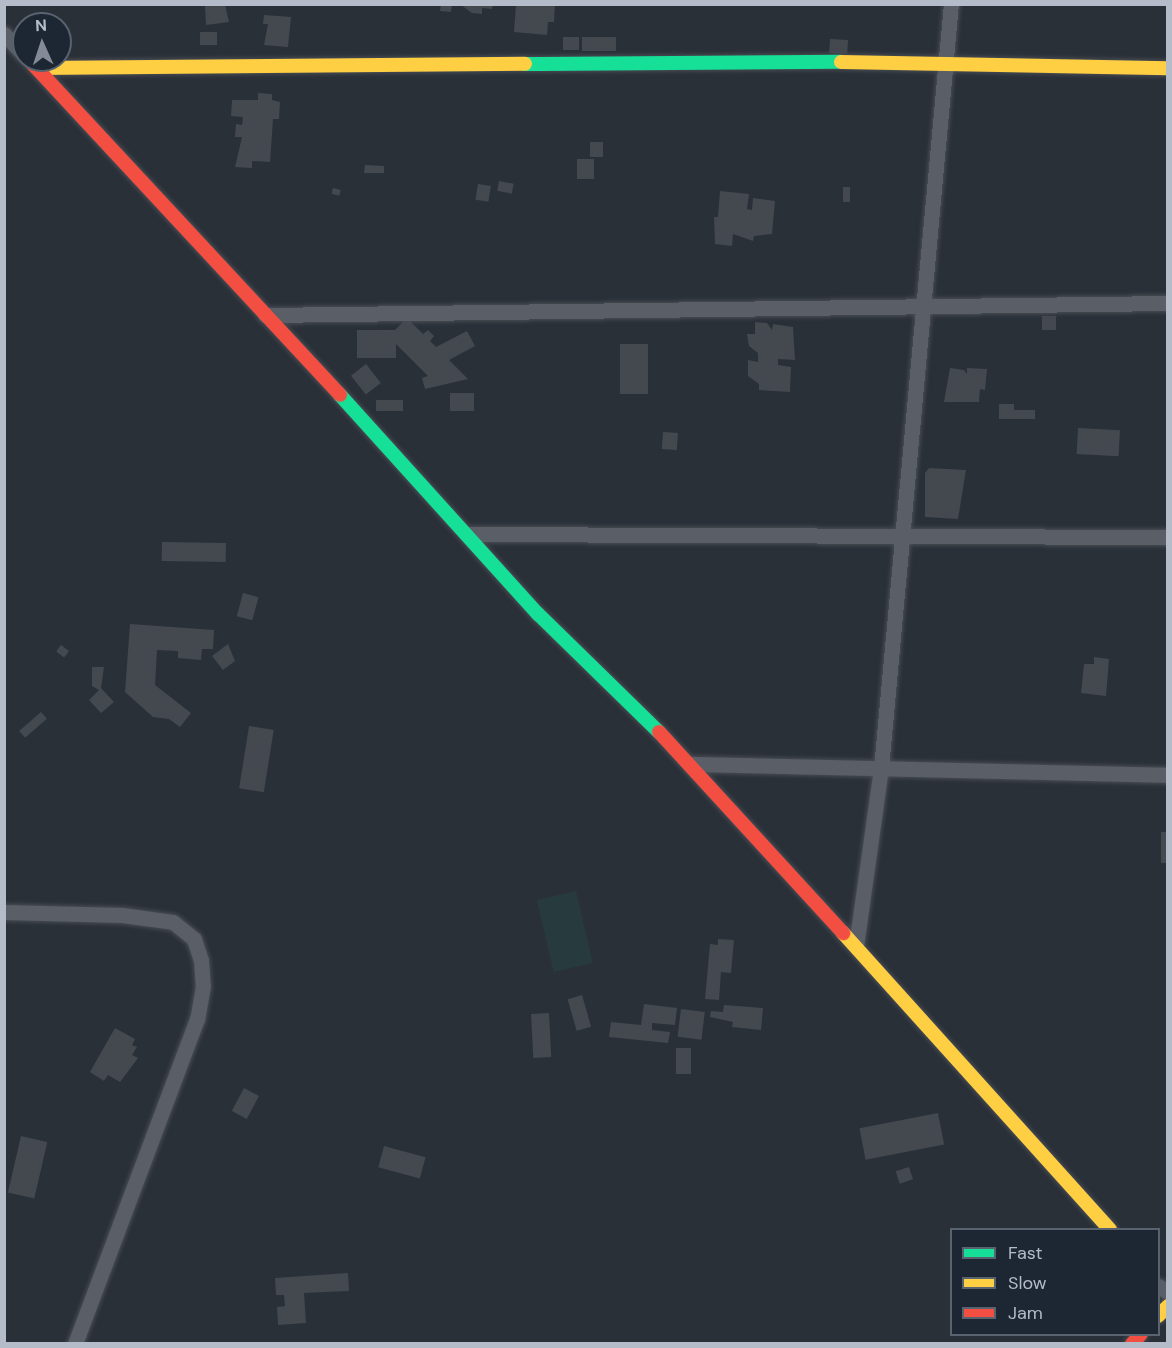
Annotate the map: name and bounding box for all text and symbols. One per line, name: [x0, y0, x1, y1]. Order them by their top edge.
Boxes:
north arrow: [12, 12, 72, 72]
text: N: [35, 15, 48, 36]
legend: [950, 1228, 1160, 1336]
text: Fast: [1008, 1241, 1043, 1265]
text: Slow: [1008, 1271, 1047, 1295]
text: Jam: [1008, 1301, 1043, 1325]

